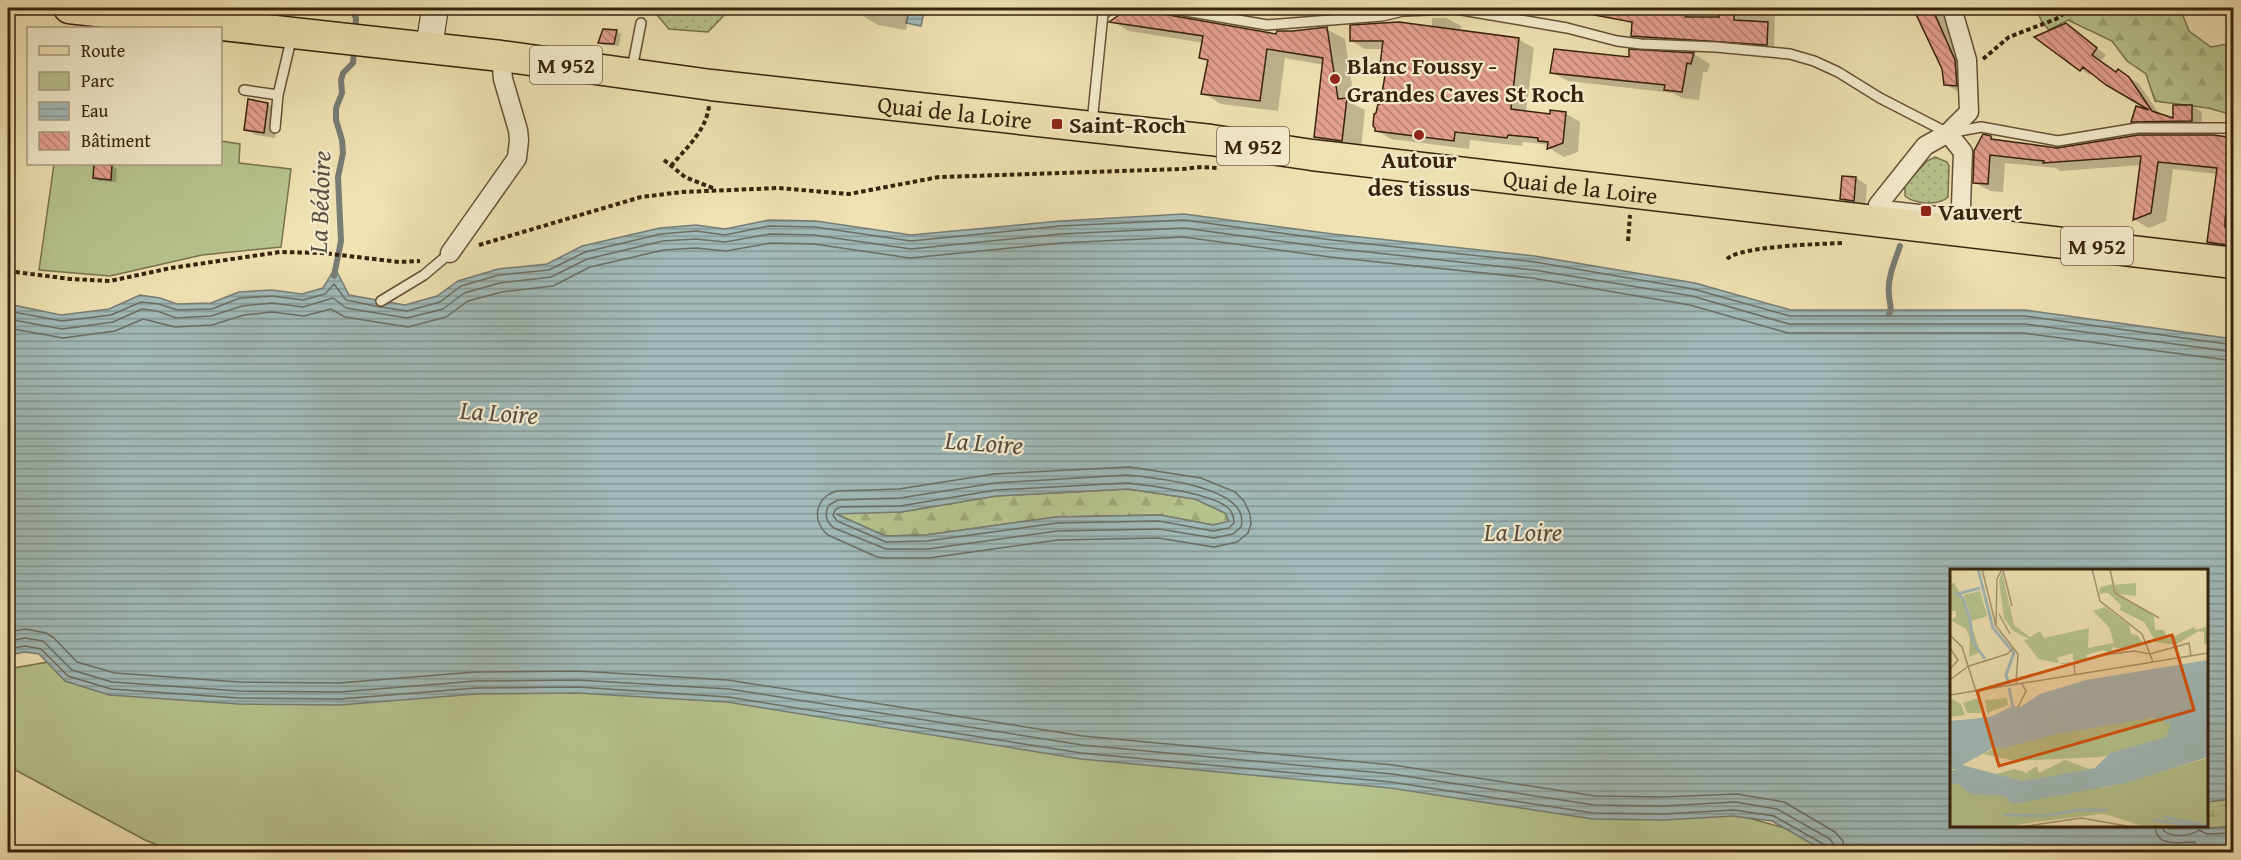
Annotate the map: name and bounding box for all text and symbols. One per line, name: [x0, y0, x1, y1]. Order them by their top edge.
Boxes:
legend: [27, 27, 222, 165]
text: Route: [81, 37, 125, 64]
road number: M 952: [530, 46, 602, 84]
place label: Blanc Foussy - Grandes Caves St Roch: [1347, 48, 1584, 111]
text: Parc: [81, 67, 114, 94]
marker: Blanc Foussy - Grandes Caves St Roch: [1328, 72, 1342, 86]
street label: Quai de la Loire: [876, 86, 1034, 138]
text: Eau: [81, 97, 109, 124]
place label: Saint-Roch: [1069, 107, 1186, 142]
marker: Saint-Roch: [1050, 117, 1064, 131]
text: Bâtiment: [81, 127, 151, 154]
road number: M 952: [1217, 127, 1289, 165]
marker: Autour des tissus: [1412, 128, 1426, 142]
place label: Autour des tissus: [1368, 142, 1470, 205]
water label: La Bédoire: [298, 150, 340, 255]
street label: Quai de la Loire: [1501, 160, 1660, 213]
place label: Vauvert: [1938, 194, 2022, 229]
marker: Vauvert: [1919, 204, 1933, 218]
road number: M 952: [2061, 227, 2133, 265]
water label: La Loire: [457, 390, 540, 434]
water label: La Loire: [942, 420, 1025, 464]
water label: La Loire: [1483, 512, 1562, 551]
inset map: [1950, 569, 2208, 827]

